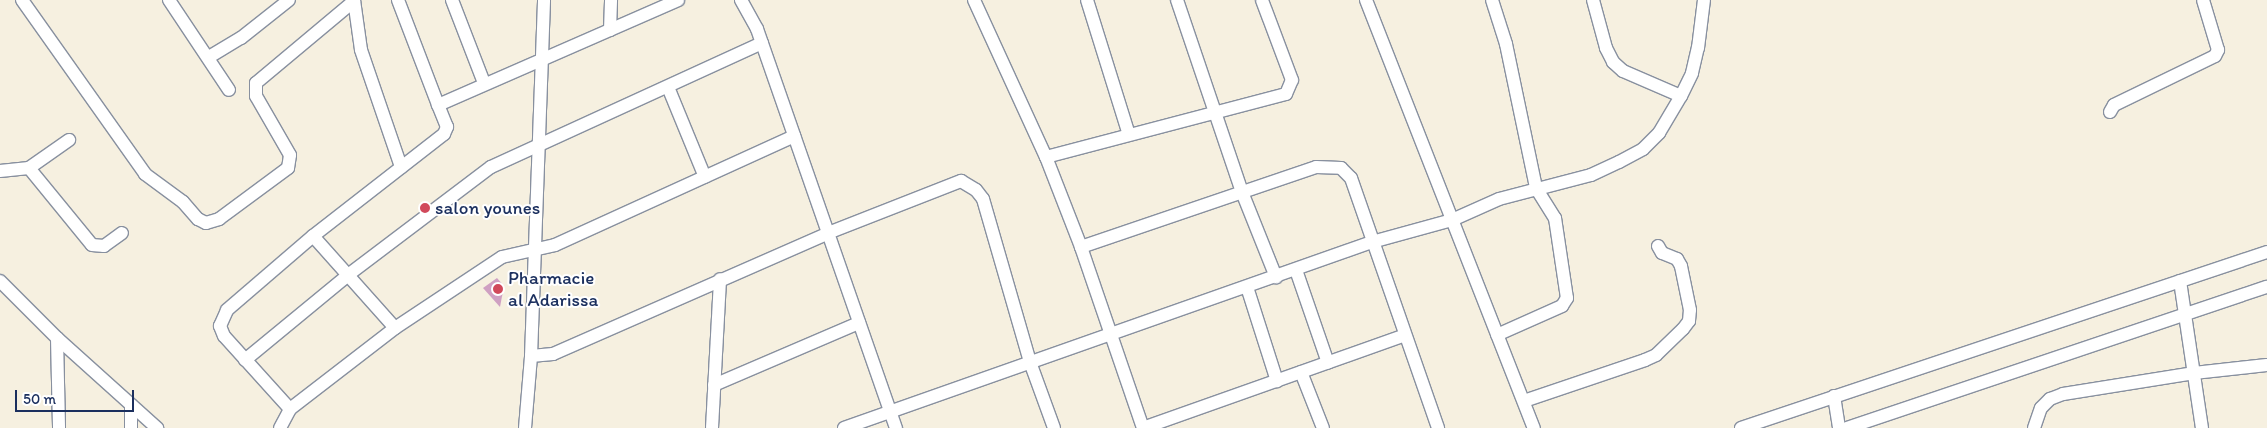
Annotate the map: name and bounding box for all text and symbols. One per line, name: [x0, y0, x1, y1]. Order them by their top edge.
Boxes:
place label: salon younes: [435, 197, 540, 219]
marker: salon younes: [419, 202, 431, 214]
place label: Pharmacie al Adarissa: [508, 267, 599, 311]
marker: Pharmacie al Adarissa: [492, 283, 504, 295]
scale bar: [18, 380, 136, 412]
text: 50 m: [23, 390, 56, 408]

